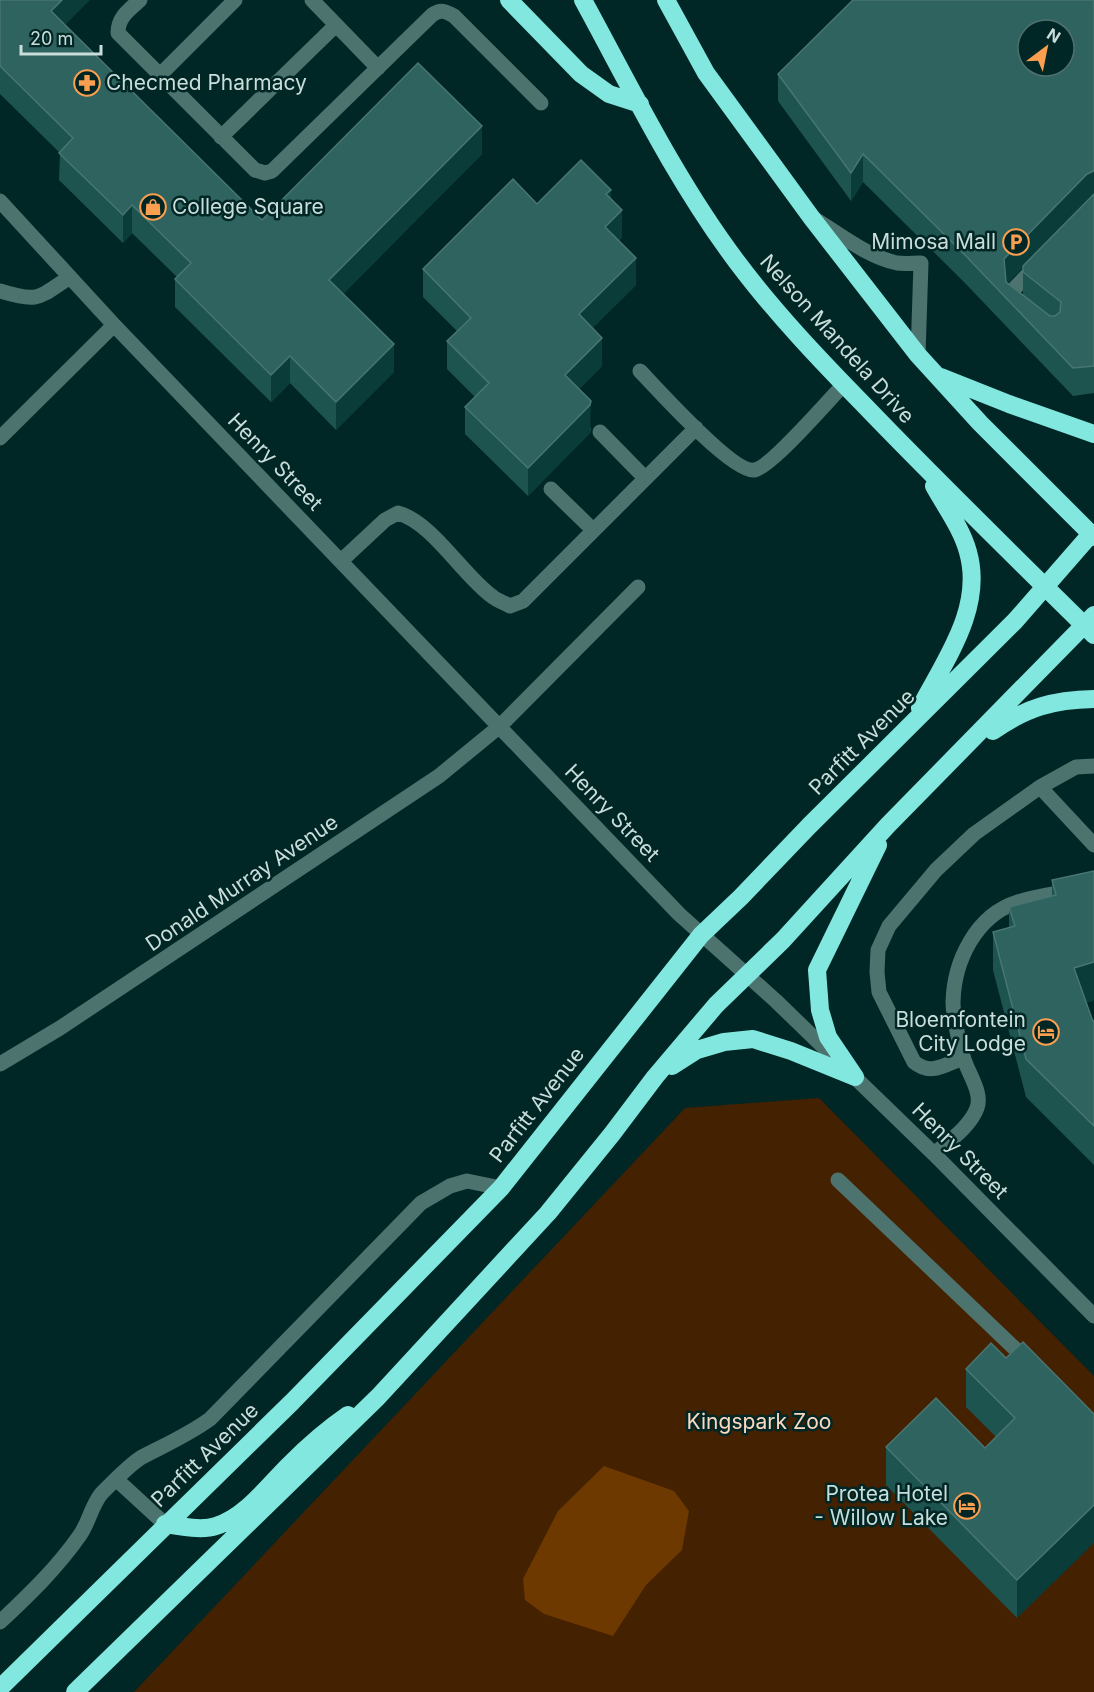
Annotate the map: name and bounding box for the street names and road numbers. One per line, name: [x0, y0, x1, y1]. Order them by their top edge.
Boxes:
street label: Nelson Mandela Drive: [755, 249, 920, 428]
street label: Henry Street: [223, 408, 328, 516]
street label: Parfitt Avenue: [804, 684, 920, 800]
street label: Henry Street: [560, 759, 665, 867]
street label: Donald Murray Avenue: [141, 809, 343, 956]
street label: Parfitt Avenue: [484, 1042, 589, 1167]
street label: Henry Street: [907, 1097, 1014, 1204]
street label: Parfitt Avenue: [146, 1397, 263, 1512]

